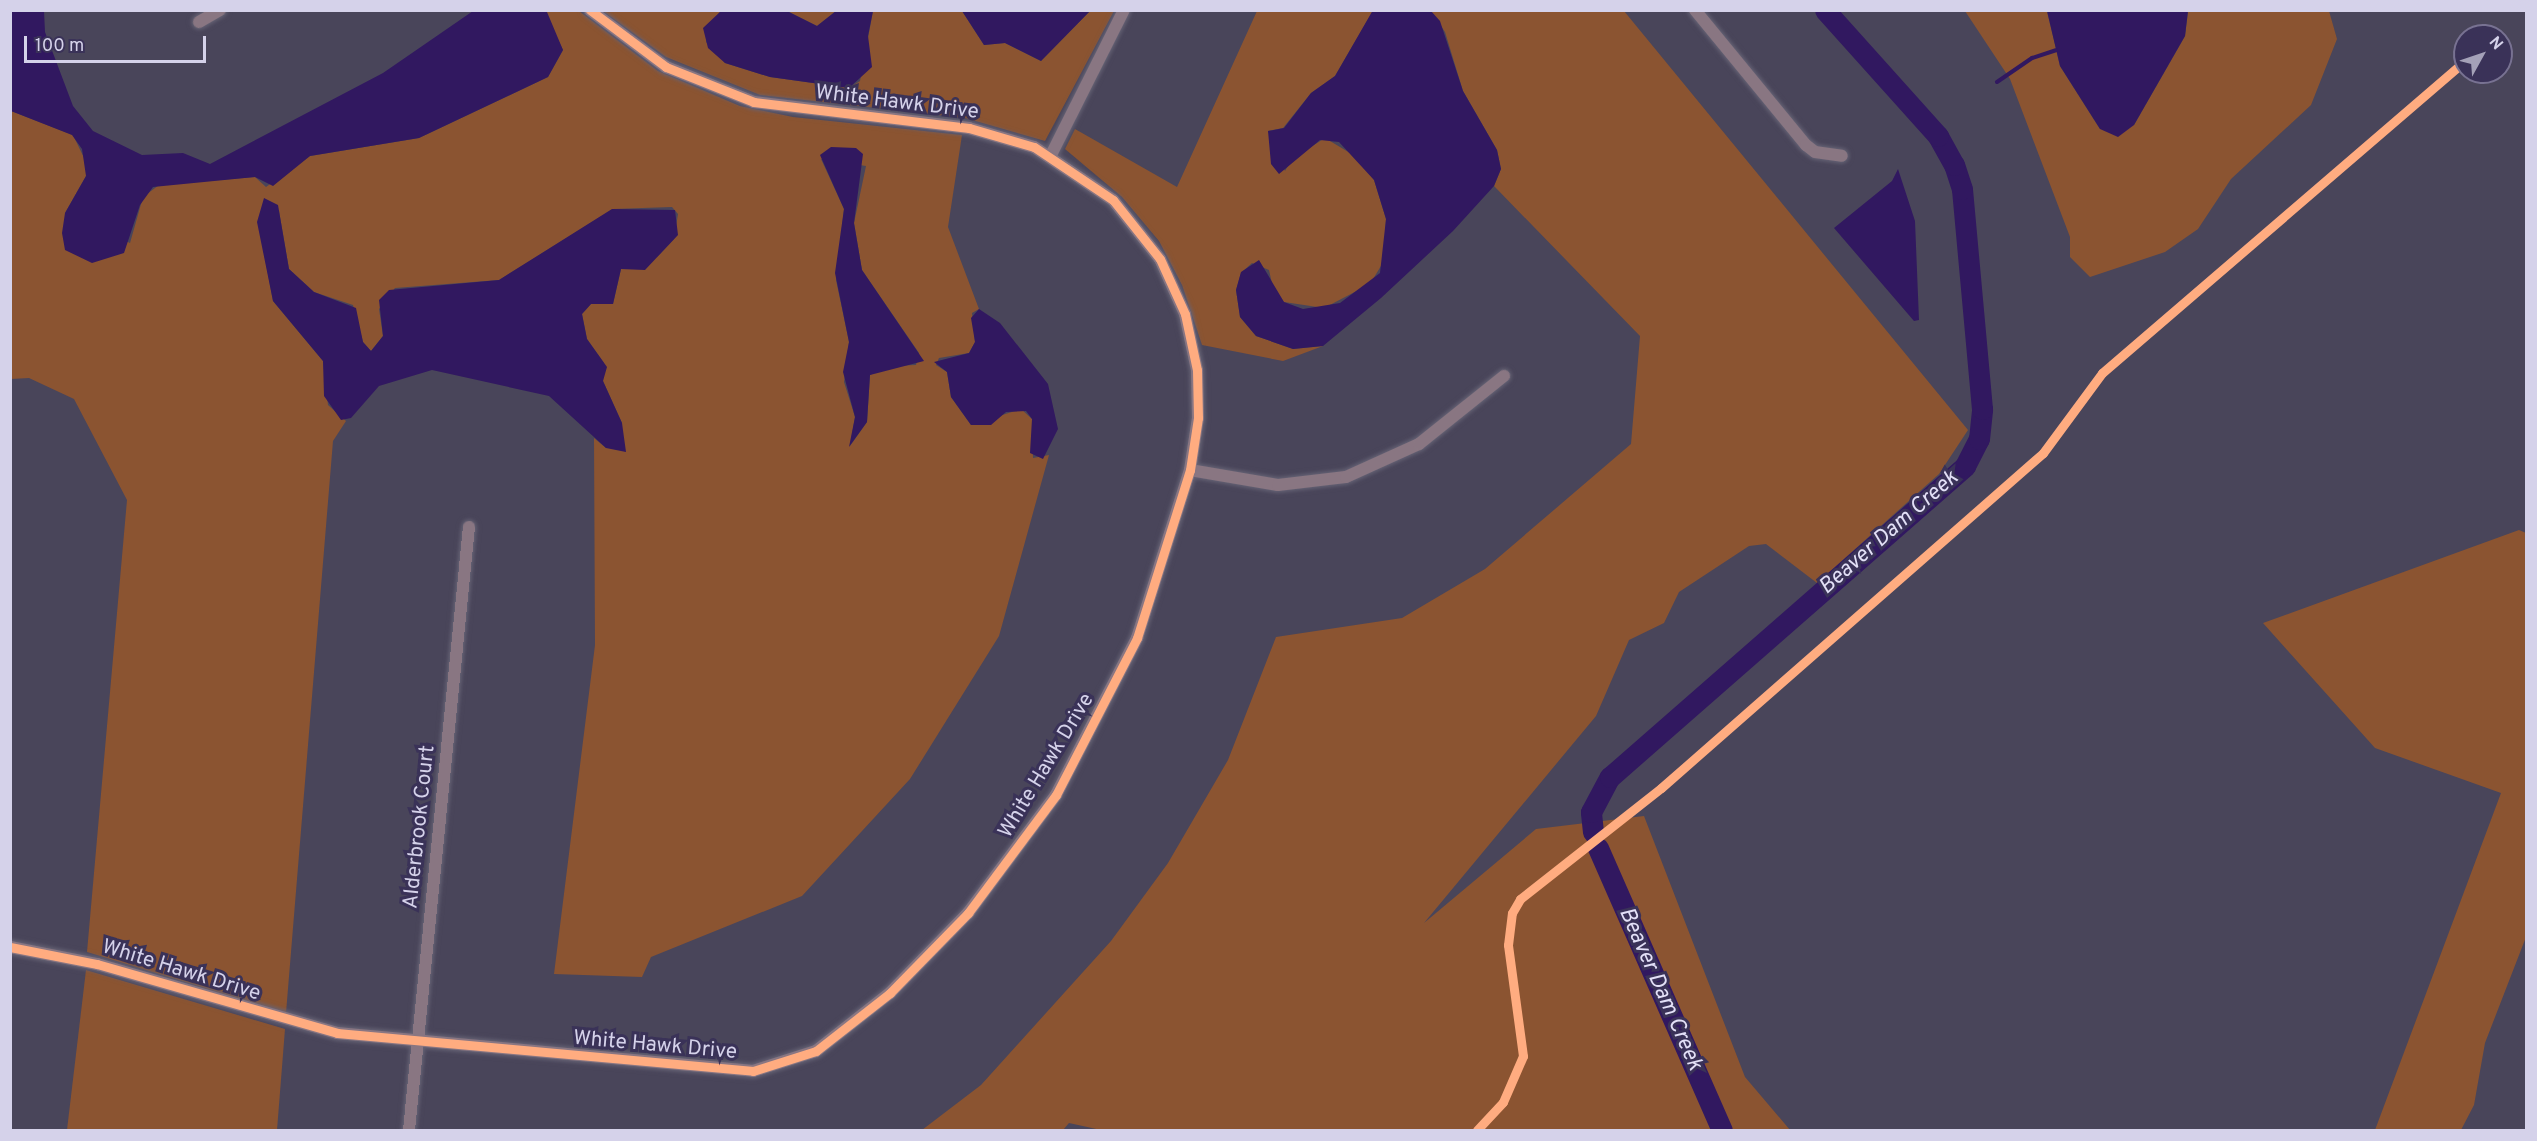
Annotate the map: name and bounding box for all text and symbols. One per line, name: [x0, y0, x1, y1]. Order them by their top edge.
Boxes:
scale bar: [27, 24, 208, 62]
north arrow: [2453, 24, 2513, 84]
text: N: [2484, 33, 2507, 55]
text: 100 m: [35, 35, 84, 58]
street label: White Hawk Drive: [814, 80, 980, 126]
water label: Beaver Dam Creek: [1814, 465, 1964, 601]
street label: White Hawk Drive: [994, 689, 1100, 843]
street label: Alderbrook Court: [399, 744, 441, 910]
water label: Beaver Dam Creek: [1612, 903, 1708, 1075]
street label: White Hawk Drive: [99, 935, 263, 1007]
street label: White Hawk Drive: [572, 1026, 738, 1066]

